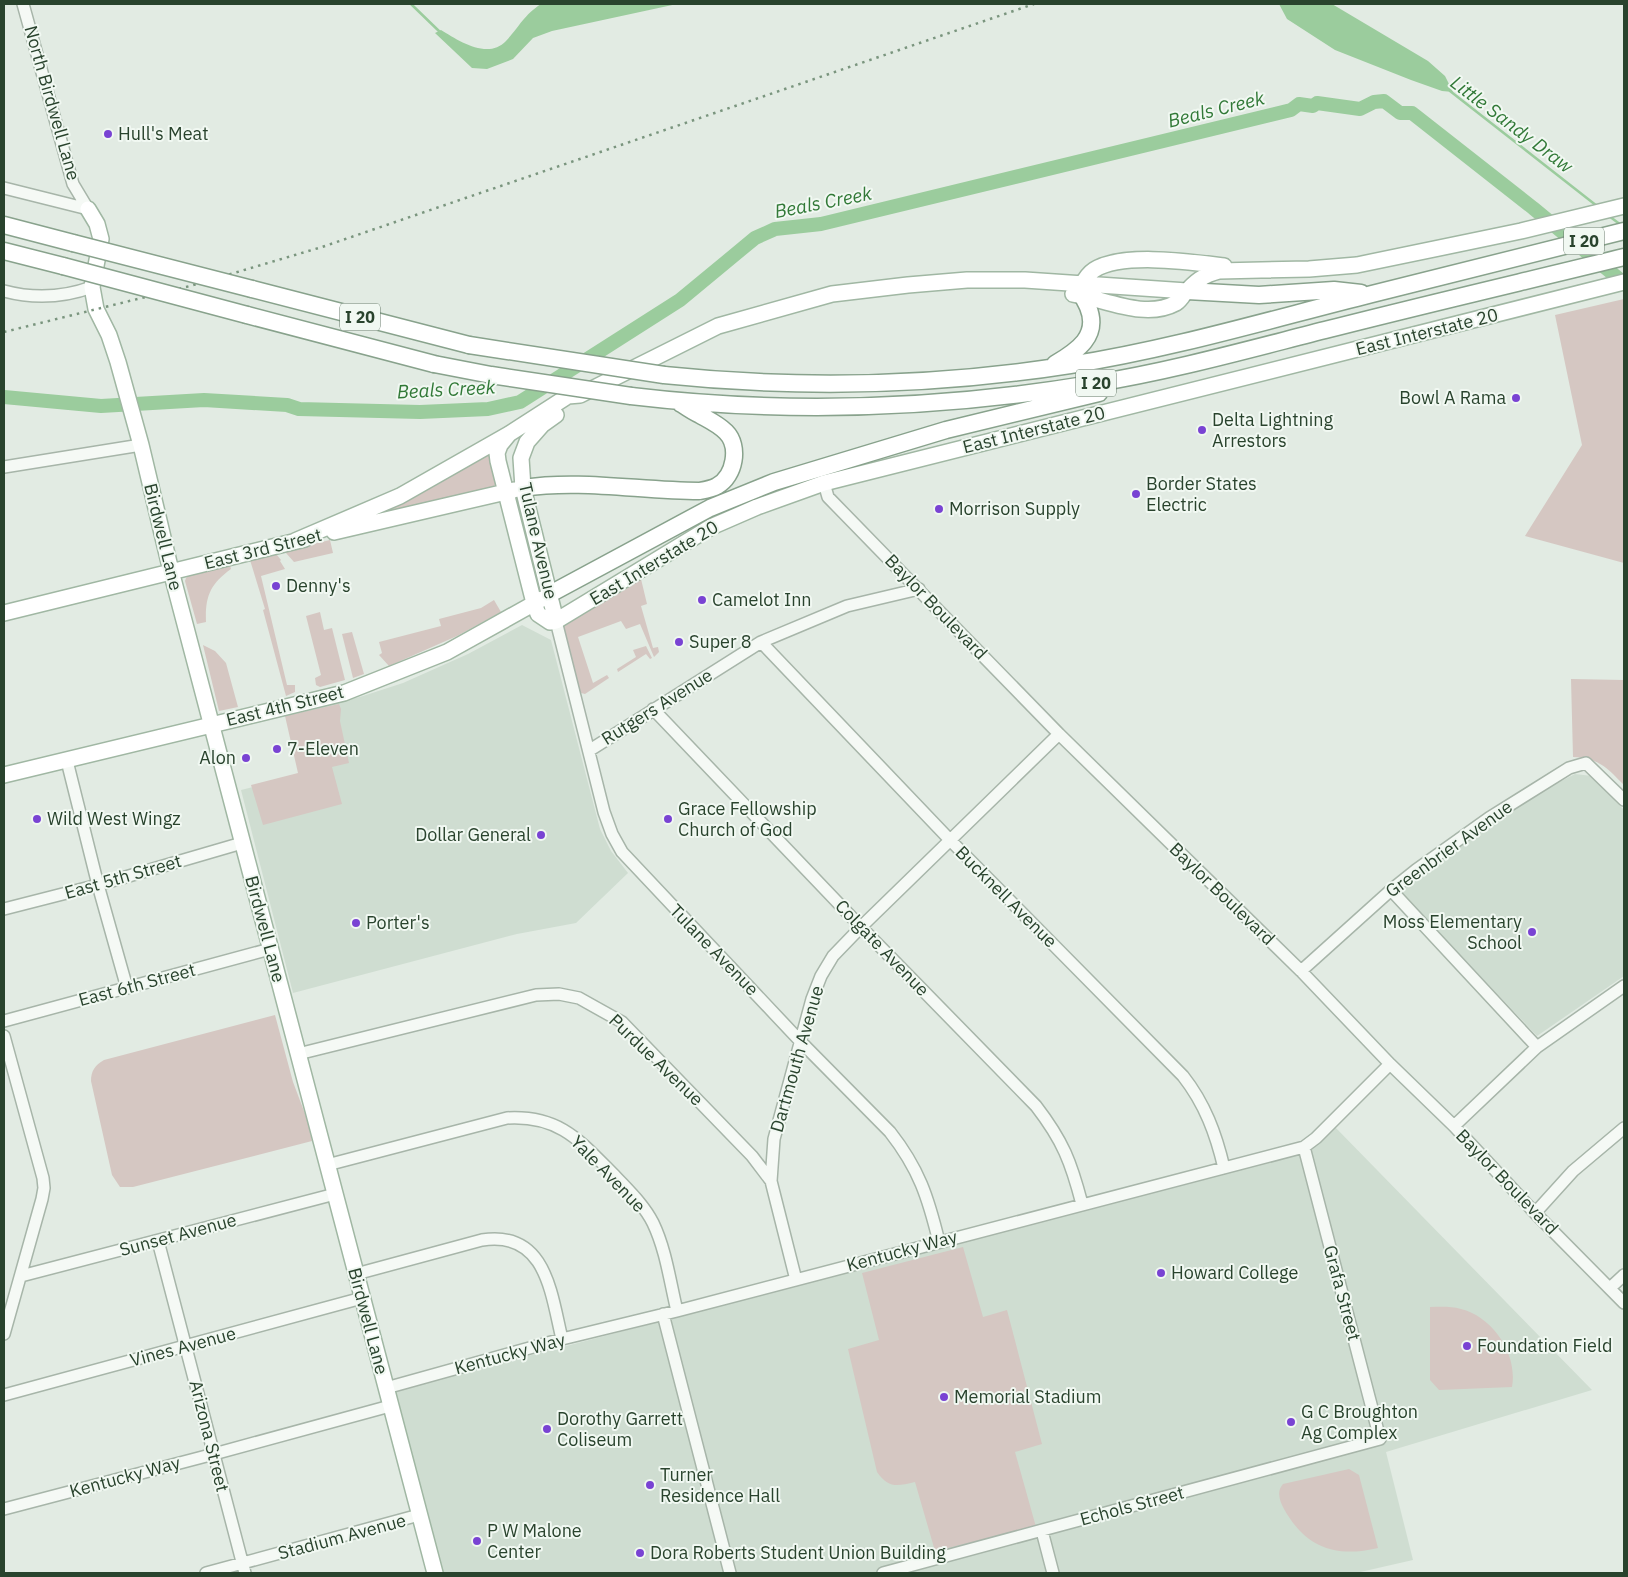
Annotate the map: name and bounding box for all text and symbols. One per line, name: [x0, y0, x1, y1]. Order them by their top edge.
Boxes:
street label: North Birdwell Lane: [19, 23, 86, 183]
water label: Little Sandy Draw: [1446, 70, 1579, 178]
water label: Beals Creek: [1165, 85, 1268, 133]
place label: Hull's Meat: [118, 122, 208, 145]
marker: Hull's Meat: [102, 128, 114, 140]
water label: Beals Creek: [772, 181, 875, 223]
road number: I 20: [1564, 228, 1604, 255]
street label: East Interstate 20: [1353, 303, 1501, 360]
road number: I 20: [340, 304, 380, 330]
road number: I 20: [1076, 369, 1116, 396]
water label: Beals Creek: [396, 374, 497, 404]
place label: Bowl A Rama: [1399, 386, 1506, 409]
marker: Bowl A Rama: [1510, 392, 1522, 404]
street label: East Interstate 20: [960, 401, 1108, 458]
place label: Delta Lightning Arrestors: [1212, 408, 1333, 452]
marker: Delta Lightning Arrestors: [1196, 424, 1208, 436]
place label: Border States Electric: [1146, 472, 1257, 516]
street label: Birdwell Lane: [139, 481, 188, 593]
street label: Tulane Avenue: [514, 481, 563, 601]
marker: Border States Electric: [1130, 488, 1142, 500]
place label: Morrison Supply: [949, 497, 1080, 520]
marker: Morrison Supply: [933, 503, 945, 515]
street label: East Interstate 20: [585, 515, 722, 610]
street label: East 3rd Street: [202, 523, 324, 574]
street label: Baylor Boulevard: [880, 549, 993, 664]
place label: Denny's: [286, 574, 351, 597]
marker: Denny's: [270, 580, 282, 592]
place label: Camelot Inn: [712, 588, 812, 611]
marker: Camelot Inn: [696, 594, 708, 606]
place label: Super 8: [689, 630, 752, 653]
marker: Super 8: [673, 636, 685, 648]
street label: Rutgers Avenue: [597, 663, 717, 750]
street label: East 4th Street: [224, 680, 346, 731]
place label: 7-Eleven: [287, 737, 359, 760]
marker: 7-Eleven: [271, 743, 283, 755]
place label: Alon: [199, 746, 236, 769]
marker: Alon: [240, 752, 252, 764]
street label: Greenbrier Avenue: [1381, 795, 1517, 902]
place label: Grace Fellowship Church of God: [678, 797, 817, 841]
place label: Wild West Wingz: [47, 807, 181, 830]
marker: Wild West Wingz: [31, 813, 43, 825]
marker: Grace Fellowship Church of God: [662, 813, 674, 825]
place label: Dollar General: [415, 823, 531, 846]
marker: Dollar General: [535, 829, 547, 841]
street label: Baylor Boulevard: [1165, 837, 1280, 950]
street label: Bucknell Avenue: [951, 841, 1062, 952]
street label: East 5th Street: [62, 849, 184, 904]
street label: Birdwell Lane: [240, 873, 291, 985]
street label: Colgate Avenue: [830, 894, 934, 1001]
street label: Tulane Avenue: [665, 899, 764, 1000]
place label: Moss Elementary School: [1383, 910, 1522, 954]
place label: Porter's: [366, 911, 430, 934]
marker: Porter's: [350, 917, 362, 929]
marker: Moss Elementary School: [1526, 926, 1538, 938]
street label: East 6th Street: [76, 958, 198, 1011]
street label: Dartmouth Avenue: [765, 983, 828, 1135]
street label: Purdue Avenue: [604, 1009, 708, 1111]
street label: Baylor Boulevard: [1451, 1124, 1564, 1239]
street label: Yale Avenue: [566, 1130, 651, 1217]
street label: Sunset Avenue: [117, 1208, 239, 1261]
street label: Kentucky Way: [844, 1225, 960, 1276]
street label: Grafa Street: [1319, 1243, 1366, 1343]
place label: Howard College: [1171, 1261, 1298, 1284]
street label: Birdwell Lane: [343, 1265, 394, 1377]
marker: Howard College: [1155, 1267, 1167, 1279]
street label: Vines Avenue: [127, 1321, 238, 1372]
street label: Kentucky Way: [452, 1328, 568, 1379]
place label: Foundation Field: [1477, 1334, 1612, 1357]
marker: Foundation Field: [1461, 1340, 1473, 1352]
street label: Arizona Street: [184, 1378, 234, 1494]
place label: Memorial Stadium: [954, 1385, 1101, 1408]
marker: Memorial Stadium: [938, 1391, 950, 1403]
place label: G C Broughton Ag Complex: [1301, 1400, 1418, 1444]
place label: Dorothy Garrett Coliseum: [557, 1407, 683, 1451]
marker: G C Broughton Ag Complex: [1285, 1416, 1297, 1428]
marker: Dorothy Garrett Coliseum: [541, 1423, 553, 1435]
street label: Kentucky Way: [67, 1451, 183, 1502]
place label: Turner Residence Hall: [660, 1463, 780, 1507]
marker: Turner Residence Hall: [644, 1479, 656, 1491]
street label: Echols Street: [1077, 1481, 1187, 1530]
street label: Stadium Avenue: [275, 1508, 409, 1565]
place label: P W Malone Center: [487, 1519, 582, 1563]
marker: P W Malone Center: [471, 1535, 483, 1547]
place label: Dora Roberts Student Union Building: [650, 1541, 946, 1564]
marker: Dora Roberts Student Union Building: [634, 1547, 646, 1559]

